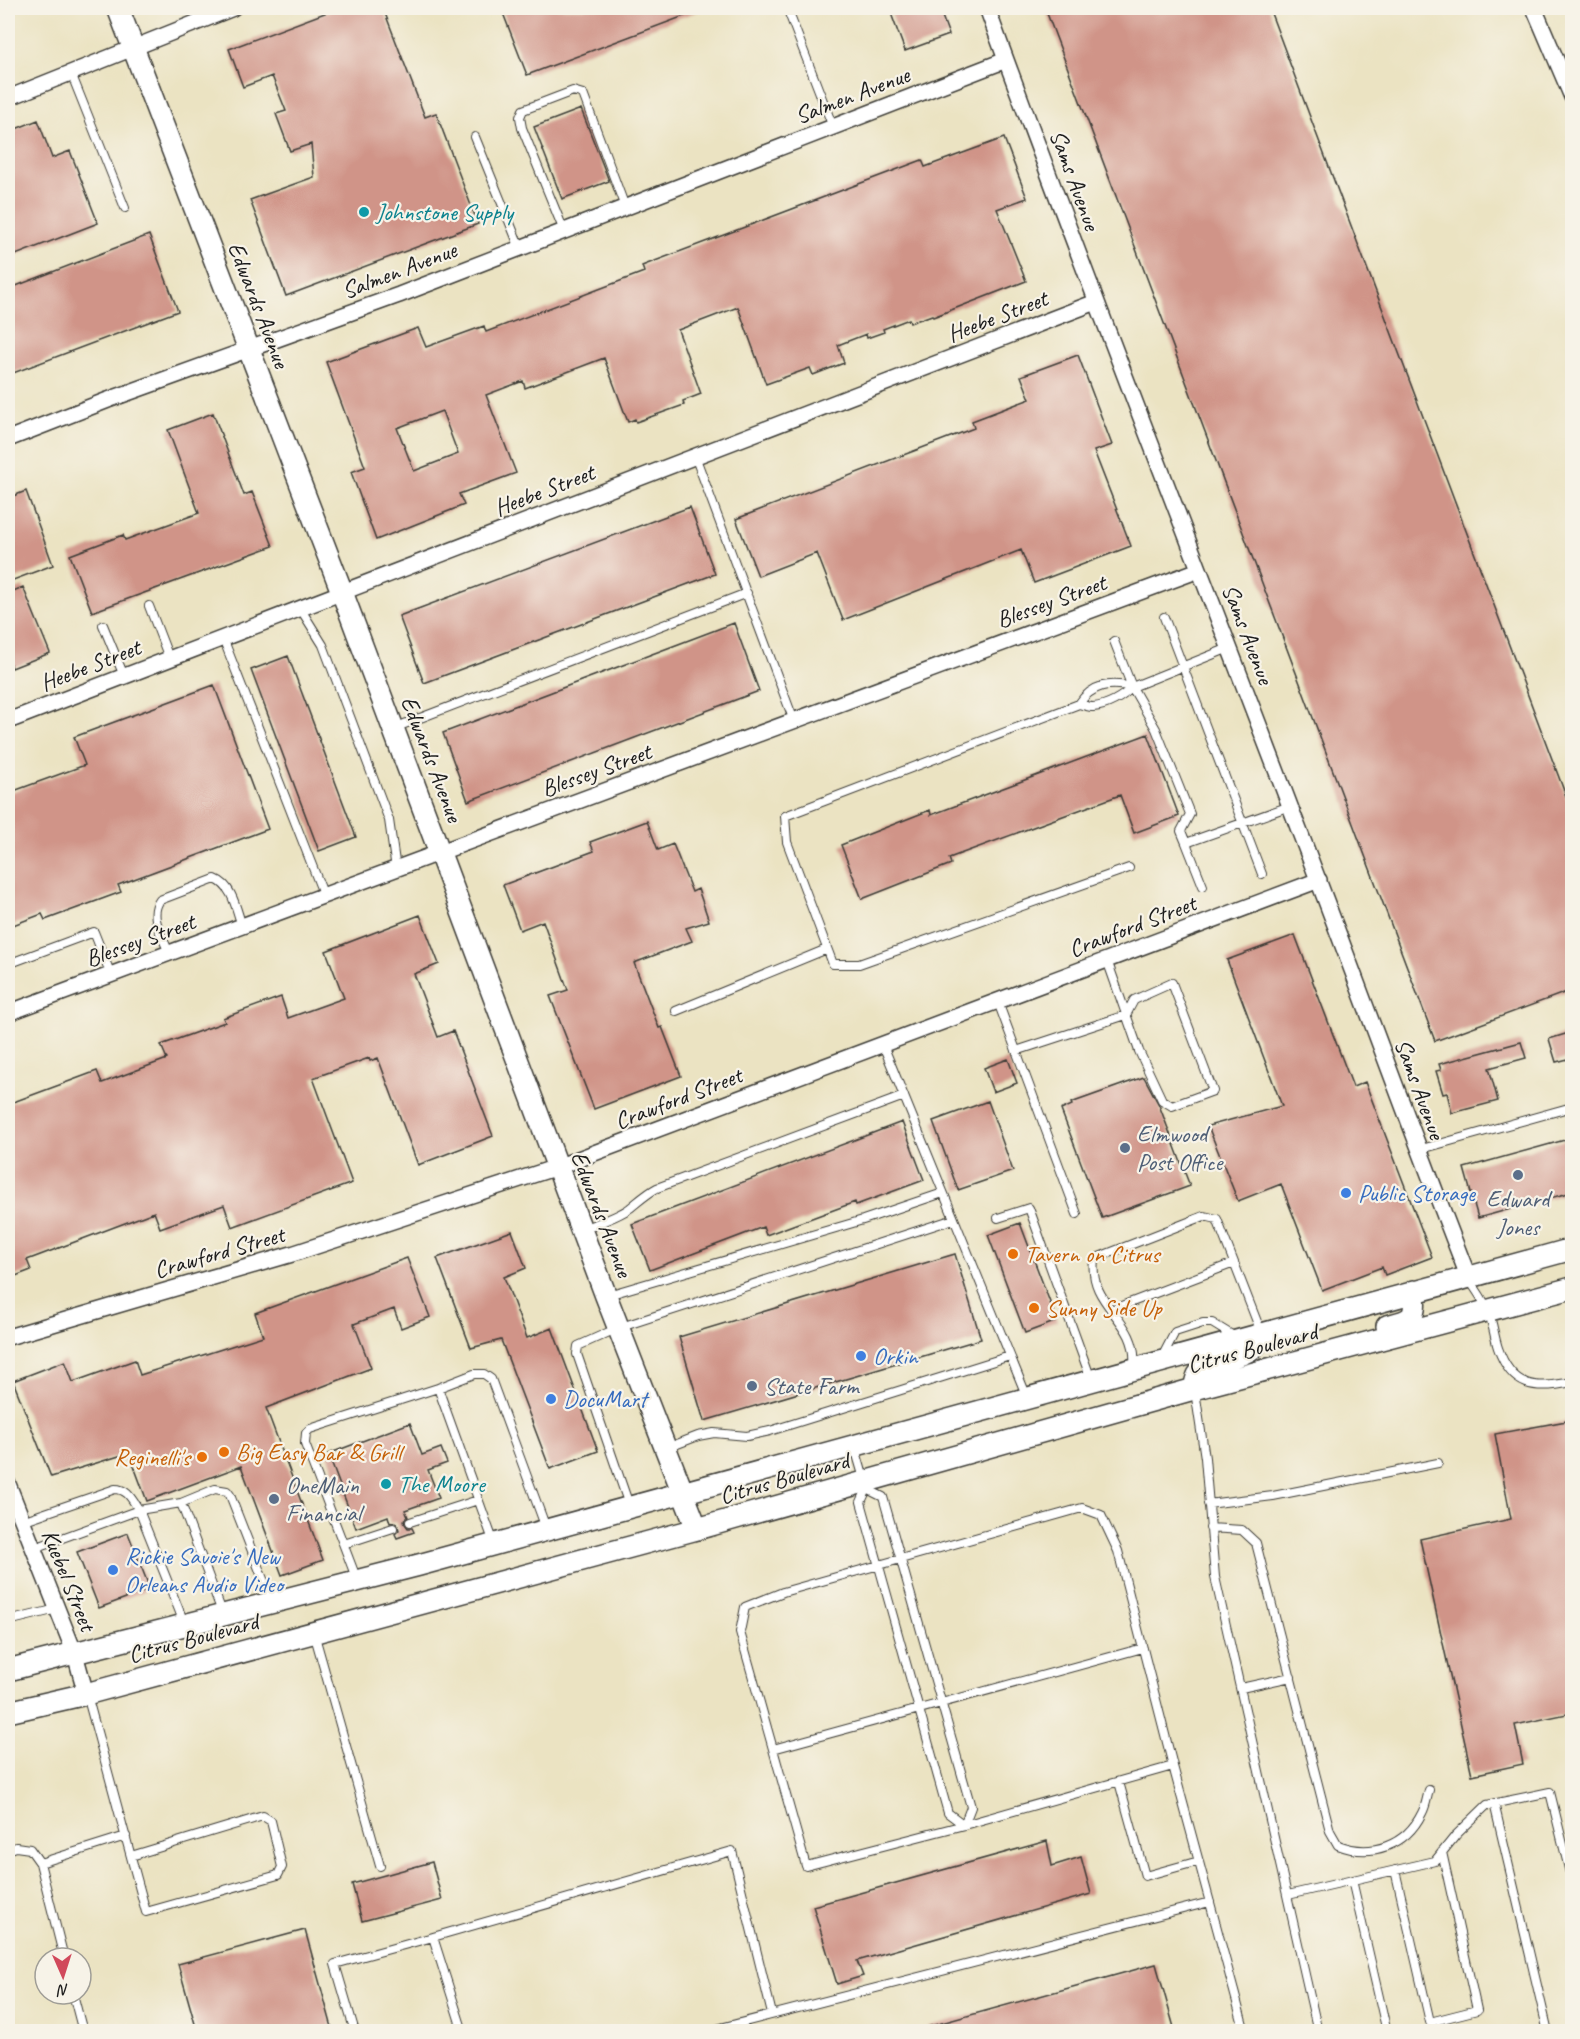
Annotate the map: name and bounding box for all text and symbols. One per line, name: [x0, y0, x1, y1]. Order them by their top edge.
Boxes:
street label: Salmen Avenue: [791, 59, 916, 131]
street label: Sams Avenue: [1043, 126, 1108, 236]
place label: Johnstone Supply: [375, 197, 515, 227]
marker: Johnstone Supply: [357, 205, 371, 219]
street label: Salmen Avenue: [338, 234, 463, 306]
street label: Edwards Avenue: [221, 238, 298, 374]
street label: Heebe Street: [943, 282, 1053, 349]
street label: Heebe Street: [490, 456, 600, 523]
street label: Blessey Street: [992, 567, 1112, 635]
street label: Sams Avenue: [1215, 580, 1282, 690]
street label: Heebe Street: [36, 631, 146, 698]
street label: Edwards Avenue: [394, 692, 471, 828]
street label: Blessey Street: [537, 736, 657, 804]
street label: Crawford Street: [1064, 887, 1202, 964]
street label: Blessey Street: [81, 906, 201, 974]
street label: Sams Avenue: [1388, 1035, 1453, 1145]
street label: Crawford Street: [610, 1059, 748, 1136]
place label: Elmwood Post Office: [1137, 1119, 1224, 1177]
marker: Elmwood Post Office: [1118, 1141, 1132, 1155]
street label: Edwards Avenue: [564, 1147, 641, 1283]
marker: Edward Jones: [1511, 1168, 1525, 1182]
place label: Public Storage: [1358, 1178, 1477, 1208]
place label: Edward Jones: [1486, 1184, 1553, 1242]
marker: Public Storage: [1339, 1186, 1353, 1200]
street label: Crawford Street: [151, 1219, 289, 1285]
place label: Tavern on Citrus: [1025, 1239, 1162, 1269]
marker: Tavern on Citrus: [1006, 1247, 1020, 1261]
place label: Sunny Side Up: [1046, 1293, 1163, 1323]
marker: Sunny Side Up: [1027, 1301, 1041, 1315]
street label: Citrus Boulevard: [1184, 1315, 1324, 1380]
place label: Orkin: [873, 1341, 919, 1371]
marker: Orkin: [854, 1349, 868, 1363]
place label: State Farm: [764, 1371, 861, 1401]
marker: State Farm: [745, 1379, 759, 1393]
place label: DocuMart: [563, 1384, 650, 1414]
marker: DocuMart: [544, 1392, 558, 1406]
place label: Big Easy Bar & Grill: [236, 1437, 405, 1467]
place label: Reginelli's: [114, 1442, 193, 1472]
street label: Citrus Boulevard: [716, 1444, 856, 1511]
marker: Big Easy Bar & Grill: [217, 1445, 231, 1459]
marker: Reginelli's: [195, 1450, 209, 1464]
place label: The Moore: [398, 1469, 487, 1499]
place label: OneMain Financial: [286, 1470, 365, 1528]
marker: The Moore: [379, 1477, 393, 1491]
marker: OneMain Financial: [267, 1492, 281, 1506]
street label: Kuebel Street: [35, 1525, 104, 1637]
place label: Rickie Savoie's New Orleans Audio Video: [125, 1541, 285, 1599]
marker: Rickie Savoie's New Orleans Audio Video: [106, 1563, 120, 1577]
street label: Citrus Boulevard: [125, 1605, 265, 1670]
north arrow: [33, 1946, 93, 2006]
text: N: [55, 1980, 69, 2000]

